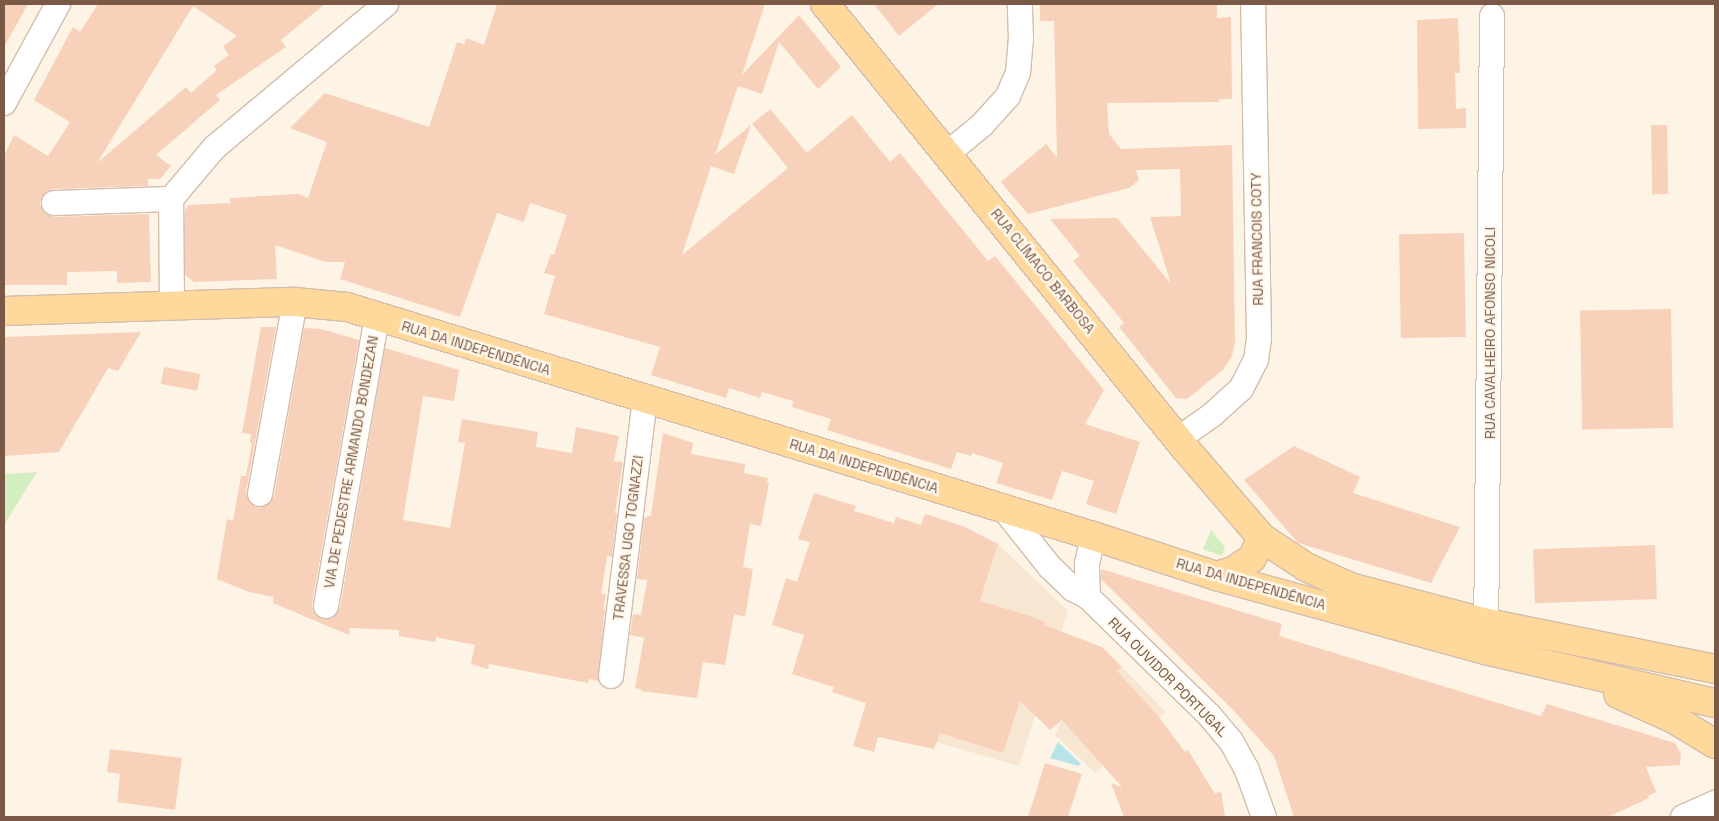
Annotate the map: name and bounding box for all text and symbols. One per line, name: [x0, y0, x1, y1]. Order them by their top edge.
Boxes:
street label: RUA FRANCOIS COTY: [1247, 172, 1267, 306]
street label: RUA CLÍMACO BARBOSA: [987, 205, 1099, 337]
street label: RUA CAVALHEIRO AFONSO NICOLI: [1482, 227, 1498, 439]
street label: RUA DA INDEPENDÊNCIA: [399, 317, 553, 379]
street label: VIA DE PEDESTRE ARMANDO BONDEZAN: [320, 334, 382, 590]
street label: RUA DA INDEPENDÊNCIA: [787, 435, 941, 497]
street label: TRAVESSA UGO TOGNAZZI: [609, 454, 647, 622]
street label: RUA DA INDEPENDÊNCIA: [1174, 555, 1328, 613]
street label: RUA OUVIDOR PORTUGAL: [1105, 614, 1231, 740]

